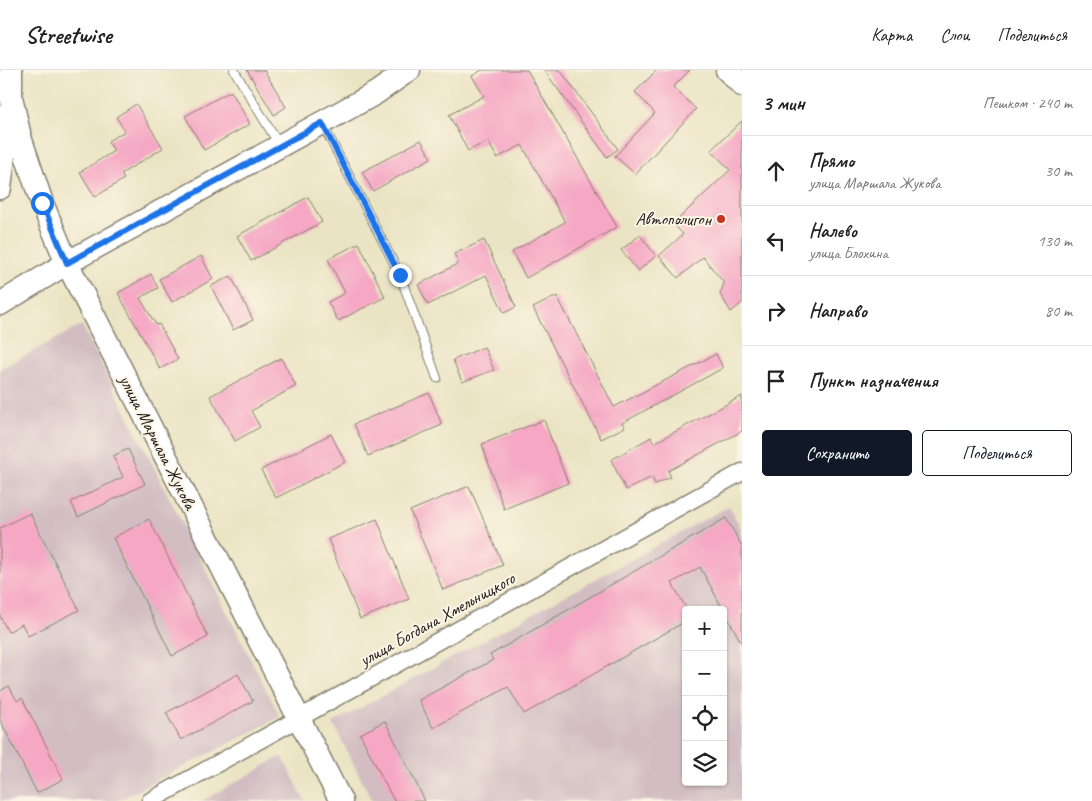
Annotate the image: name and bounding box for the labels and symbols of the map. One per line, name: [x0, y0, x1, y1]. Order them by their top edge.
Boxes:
route start: [31, 192, 54, 215]
place label: Автополигон: [635, 208, 713, 230]
marker: Автополигон: [715, 213, 727, 225]
route end: [389, 264, 412, 287]
street label: улица Маршала Жукова: [114, 370, 202, 514]
street label: улица Богдана Хмельницкого: [355, 566, 520, 671]

